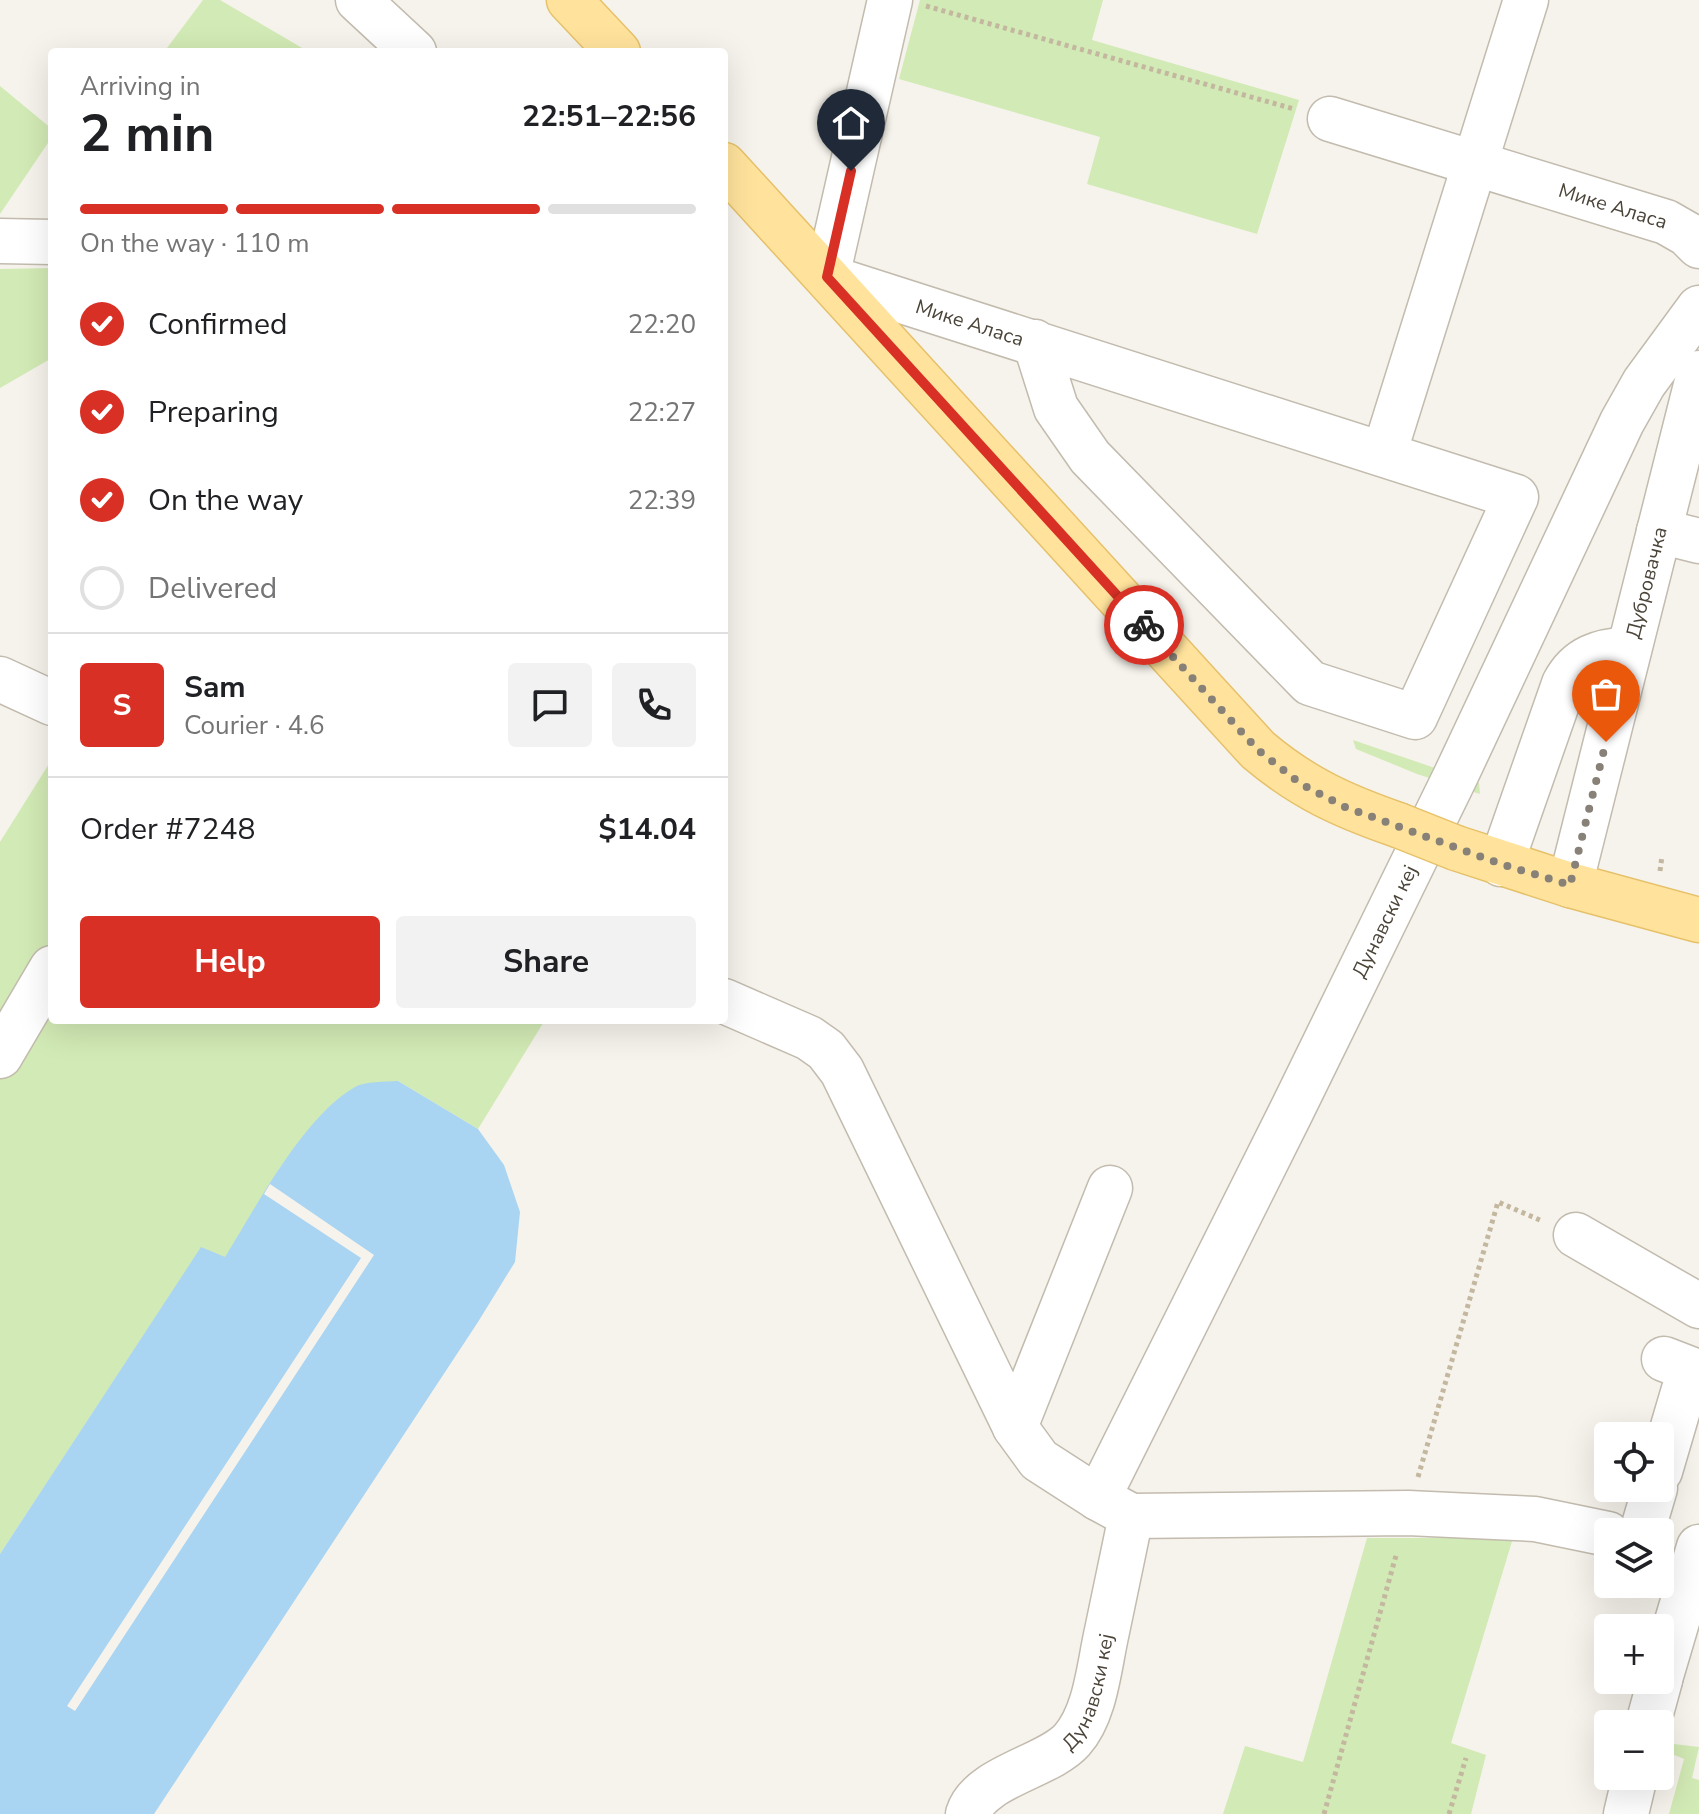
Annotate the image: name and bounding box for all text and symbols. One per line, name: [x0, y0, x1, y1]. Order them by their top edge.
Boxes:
text: Arriving in: [80, 69, 201, 104]
pin: [817, 89, 885, 171]
text: 22:51–22:56: [522, 96, 696, 137]
text: 2 min: [80, 98, 215, 169]
icon: home: [829, 101, 873, 145]
street label: Мике Аласа: [1555, 177, 1671, 236]
text: On the way · 110 m: [80, 226, 309, 261]
street label: Мике Аласа: [912, 293, 1027, 353]
icon: check: [80, 302, 124, 346]
text: Confirmed: [148, 304, 288, 345]
text: 22:20: [628, 307, 696, 342]
icon: check: [80, 390, 124, 434]
text: Preparing: [148, 392, 279, 433]
text: 22:27: [628, 395, 696, 430]
icon: check: [80, 478, 124, 522]
text: On the way: [148, 480, 303, 521]
text: 22:39: [628, 483, 696, 518]
street label: Дубровачка: [1620, 524, 1674, 641]
text: Delivered: [148, 568, 277, 609]
courier: [1104, 585, 1184, 665]
icon: bike: [1122, 603, 1166, 647]
pin: [1572, 660, 1640, 742]
button: chat: [508, 663, 592, 747]
button: phone: [612, 663, 696, 747]
text: Sam: [184, 667, 246, 708]
icon: bag: [1584, 672, 1628, 716]
text: S: [113, 685, 131, 726]
text: Courier · 4.6: [184, 708, 325, 743]
text: Order #7248: [80, 809, 255, 850]
text: $14.04: [599, 809, 696, 850]
street label: Дунавски кеј: [1346, 861, 1424, 982]
button: Help: [80, 916, 380, 1008]
button: Share: [396, 916, 696, 1008]
map controls: [1594, 1422, 1674, 1790]
button: locate: [1594, 1422, 1674, 1502]
button: layers: [1594, 1518, 1674, 1598]
button: +: [1594, 1614, 1674, 1694]
street label: Дунавски кеј: [1056, 1631, 1120, 1756]
button: −: [1594, 1710, 1674, 1790]

